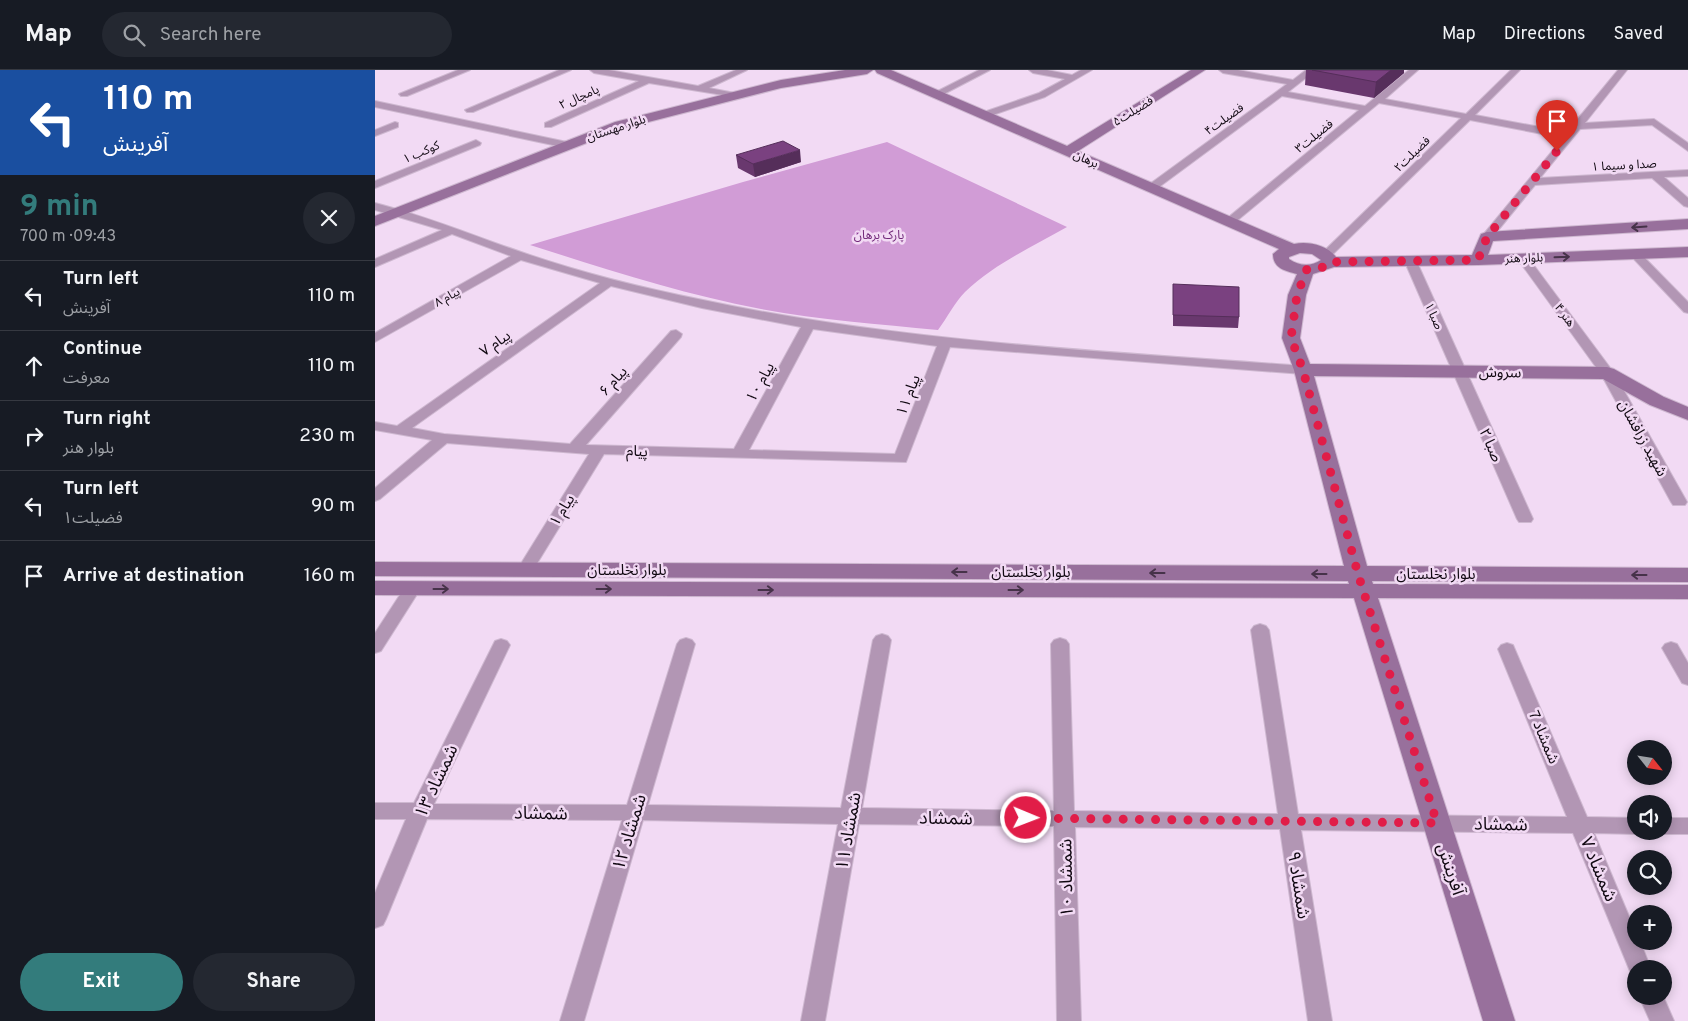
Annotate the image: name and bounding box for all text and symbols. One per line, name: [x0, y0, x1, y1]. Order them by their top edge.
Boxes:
search box: [102, 12, 452, 57]
text: Map: [25, 20, 72, 50]
icon: search: [120, 21, 148, 49]
text: Search here: [160, 23, 261, 47]
text: Map: [1442, 23, 1476, 46]
text: Directions: [1504, 23, 1586, 46]
text: Saved: [1614, 23, 1663, 46]
text: 110 m: [103, 78, 193, 122]
street label: پامچال ۲: [557, 82, 602, 114]
icon: left: [20, 90, 85, 155]
street label: فضیلت۵: [1110, 93, 1157, 131]
street label: فضیلت۴: [1202, 100, 1247, 139]
pin: [1536, 100, 1578, 151]
icon: arrive: [1543, 107, 1571, 135]
street label: بلوار مهستان: [585, 112, 648, 146]
street label: فضیلت۳: [1292, 116, 1337, 157]
text: آفرینش: [103, 132, 168, 159]
street label: فضیلت۲: [1391, 133, 1434, 176]
street label: کوکب ۱: [401, 138, 443, 168]
street label: برهان: [1070, 147, 1101, 173]
street label: صدا و سیما ۱: [1591, 156, 1657, 176]
text: 9 min: [20, 189, 98, 226]
button: close: [303, 192, 355, 244]
one-way arrow: [1632, 222, 1648, 232]
text: 700 m · 09:43: [20, 227, 116, 247]
park label: پارک برهان: [854, 228, 904, 244]
street label: بلوار هنر: [1504, 250, 1543, 268]
one-way arrow: [1554, 252, 1570, 261]
text: Turn left: [63, 267, 139, 291]
icon: left: [20, 282, 48, 310]
text: 110 m: [308, 284, 355, 308]
street label: پیام ۸: [432, 284, 463, 311]
text: آفرینش: [63, 299, 110, 319]
street label: صبا ۱: [1420, 300, 1446, 333]
street label: هنر ۴: [1550, 301, 1578, 331]
street label: پیام ۷: [477, 327, 515, 362]
text: Continue: [63, 337, 142, 361]
icon: ahead: [20, 352, 48, 380]
text: 110 m: [308, 354, 355, 378]
street label: پیام ۱۰: [743, 360, 780, 406]
street label: پیام ۶: [596, 363, 632, 401]
street label: سروش: [1479, 364, 1522, 383]
text: معرفت: [63, 369, 110, 389]
street label: پیام ۱۱: [893, 372, 926, 419]
street label: شهید زرافشان: [1613, 397, 1671, 481]
text: Turn right: [63, 407, 151, 431]
icon: right: [20, 422, 48, 450]
text: 230 m: [299, 424, 355, 448]
street label: صبا ۲: [1474, 426, 1505, 466]
text: بلوار هنر: [63, 439, 114, 459]
street label: پیام: [626, 443, 648, 462]
text: Turn left: [63, 477, 139, 501]
street label: پیام ۱: [546, 491, 580, 530]
icon: left: [20, 492, 48, 520]
text: 90 m: [311, 494, 355, 518]
text: فضیلت۱: [63, 509, 123, 529]
icon: arrive: [20, 562, 48, 590]
street label: بلوار نخلستان: [587, 562, 667, 581]
text: Arrive at destination: [63, 564, 244, 588]
text: 160 m: [304, 564, 355, 588]
street label: بلوار نخلستان: [991, 564, 1071, 583]
street label: بلوار نخلستان: [1396, 566, 1476, 585]
one-way arrow: [952, 567, 968, 577]
one-way arrow: [1149, 568, 1166, 578]
one-way arrow: [1312, 569, 1328, 579]
one-way arrow: [1632, 570, 1648, 580]
one-way arrow: [432, 584, 449, 594]
one-way arrow: [595, 584, 611, 594]
one-way arrow: [758, 585, 774, 595]
one-way arrow: [1008, 585, 1024, 595]
street label: شمشاد 7: [1523, 708, 1562, 767]
north arrow: [1627, 740, 1673, 785]
map controls: [1627, 740, 1672, 1005]
street label: شمشاد ۱۳: [410, 741, 464, 822]
street label: شمشاد ۱۱: [831, 791, 868, 872]
position arrow: [999, 791, 1051, 843]
street label: شمشاد ۱۲: [608, 792, 653, 873]
button: sound: [1627, 795, 1672, 840]
street label: شمشاد: [514, 803, 568, 826]
street label: شمشاد: [919, 808, 973, 831]
street label: شمشاد: [1474, 814, 1528, 837]
street label: شمشاد ۷: [1574, 834, 1622, 905]
street label: شمشاد ۱۰: [1055, 839, 1080, 917]
street label: آفرینش: [1430, 841, 1469, 899]
street label: شمشاد ۹: [1281, 850, 1314, 921]
button: search: [1627, 850, 1672, 895]
button: +: [1627, 905, 1672, 950]
button: Exit: [20, 953, 183, 1011]
button: Share: [193, 953, 355, 1011]
button: −: [1627, 960, 1672, 1005]

